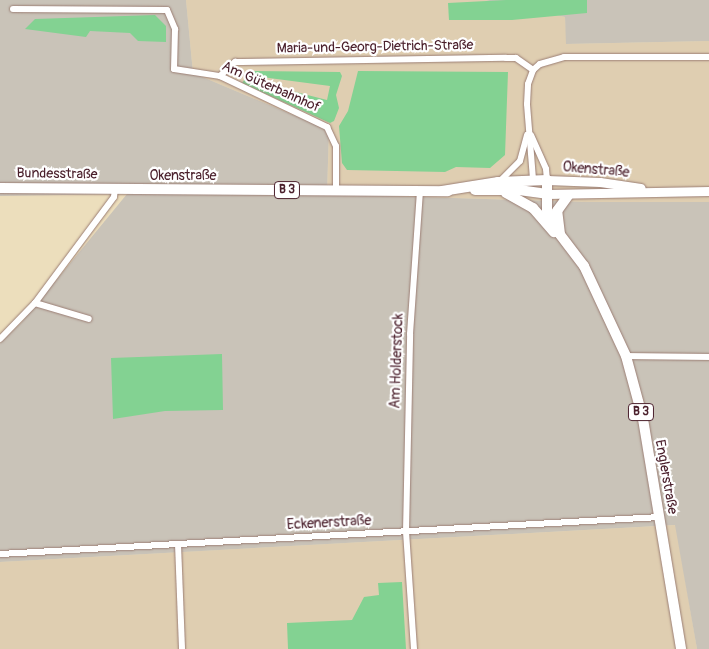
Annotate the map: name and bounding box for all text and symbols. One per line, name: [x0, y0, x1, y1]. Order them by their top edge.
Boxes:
street label: Maria-und-Georg-Dietrich-Straße: [276, 37, 474, 57]
street label: Am Güterbahnhof: [219, 58, 323, 116]
street label: Okenstraße: [562, 159, 630, 181]
street label: Bundesstraße: [16, 165, 98, 183]
street label: Okenstraße: [150, 168, 216, 184]
road number: B 3: [273, 180, 301, 200]
street label: Am Holderstock: [387, 313, 407, 409]
road number: B 3: [627, 402, 655, 422]
street label: Englerstraße: [651, 438, 681, 516]
street label: Eckenerstraße: [286, 512, 372, 534]

